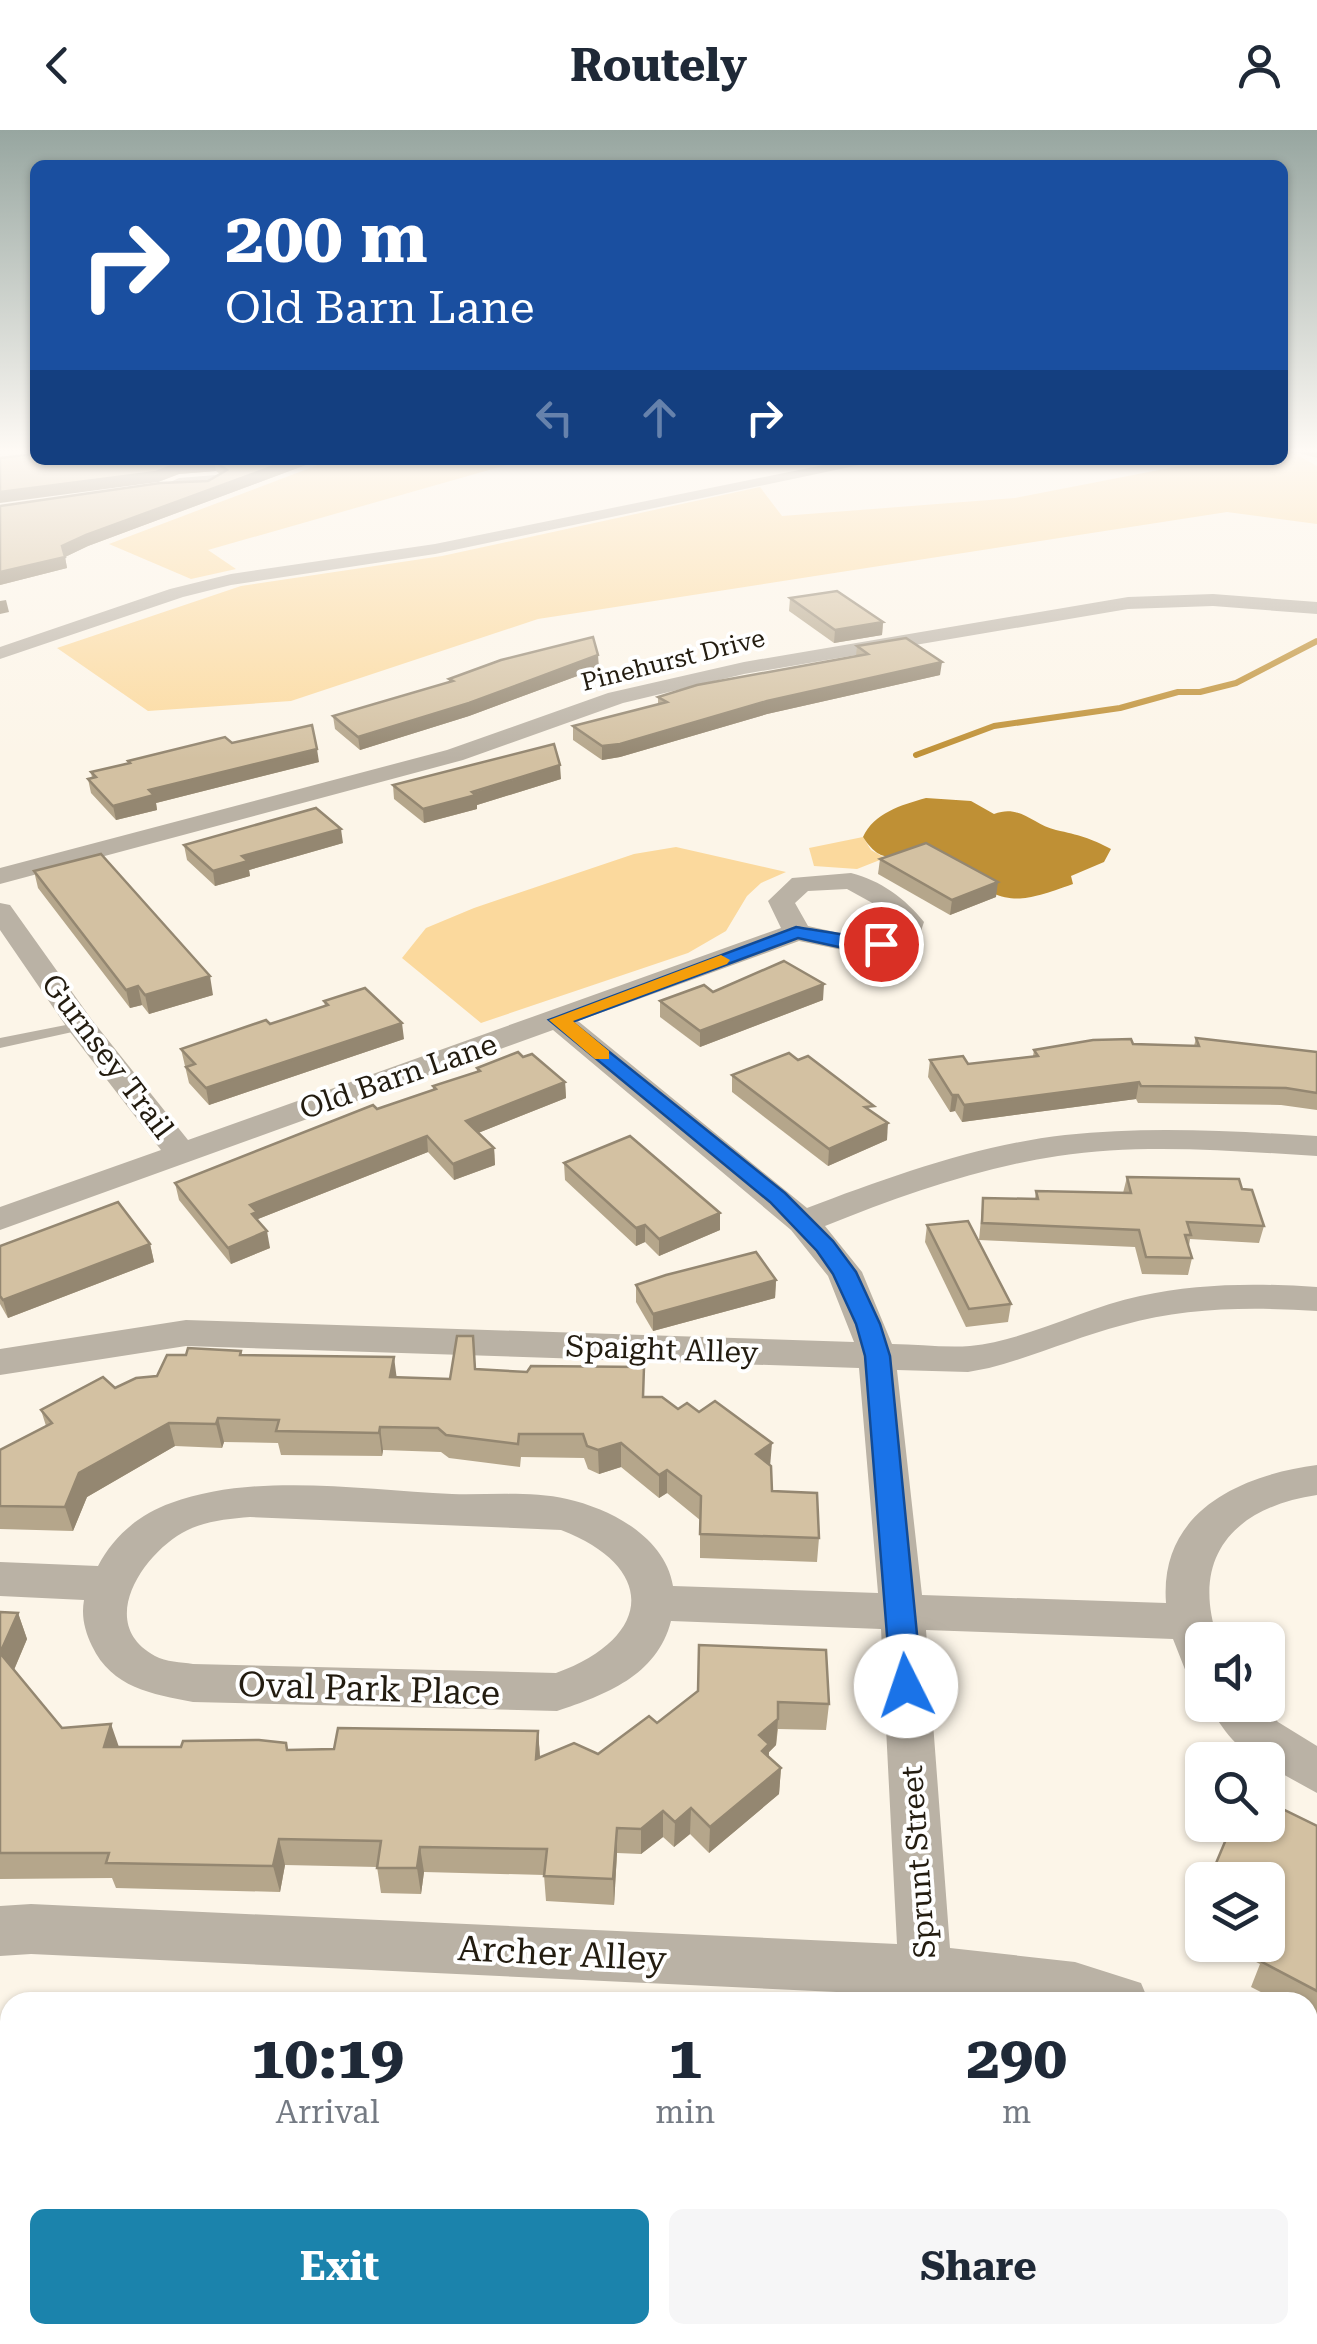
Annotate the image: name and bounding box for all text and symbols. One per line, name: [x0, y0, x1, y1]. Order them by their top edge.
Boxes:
icon: back: [30, 38, 85, 93]
icon: person: [1232, 38, 1287, 93]
text: Routely: [570, 39, 747, 92]
text: 200 m: [225, 197, 428, 279]
icon: right: [60, 200, 190, 330]
text: Old Barn Lane: [225, 281, 534, 334]
icon: left: [527, 390, 582, 445]
icon: ahead: [632, 390, 687, 445]
icon: right: [737, 390, 792, 445]
street label: Pinehurst Drive: [578, 623, 768, 697]
pin: [839, 902, 924, 987]
icon: arrive: [854, 917, 909, 972]
street label: Gurnsey Trail: [35, 967, 181, 1145]
street label: Old Barn Lane: [295, 1026, 501, 1126]
street label: Spaight Alley: [565, 1328, 759, 1370]
map controls: [1185, 1622, 1285, 1962]
button: sound: [1185, 1622, 1285, 1722]
position arrow: [854, 1634, 958, 1738]
street label: Oval Park Place: [237, 1664, 501, 1714]
button: search: [1185, 1742, 1285, 1842]
street label: Sprunt Street: [894, 1764, 942, 1960]
button: layers: [1185, 1862, 1285, 1962]
street label: Archer Alley: [456, 1928, 668, 1980]
text: 10:19: [251, 2022, 404, 2093]
text: 1: [668, 2022, 702, 2093]
text: 290: [966, 2022, 1067, 2093]
text: Arrival: [276, 2093, 380, 2131]
text: min: [655, 2093, 715, 2131]
text: m: [1002, 2093, 1031, 2131]
button: Exit: [30, 2209, 649, 2324]
button: Share: [669, 2209, 1288, 2324]

